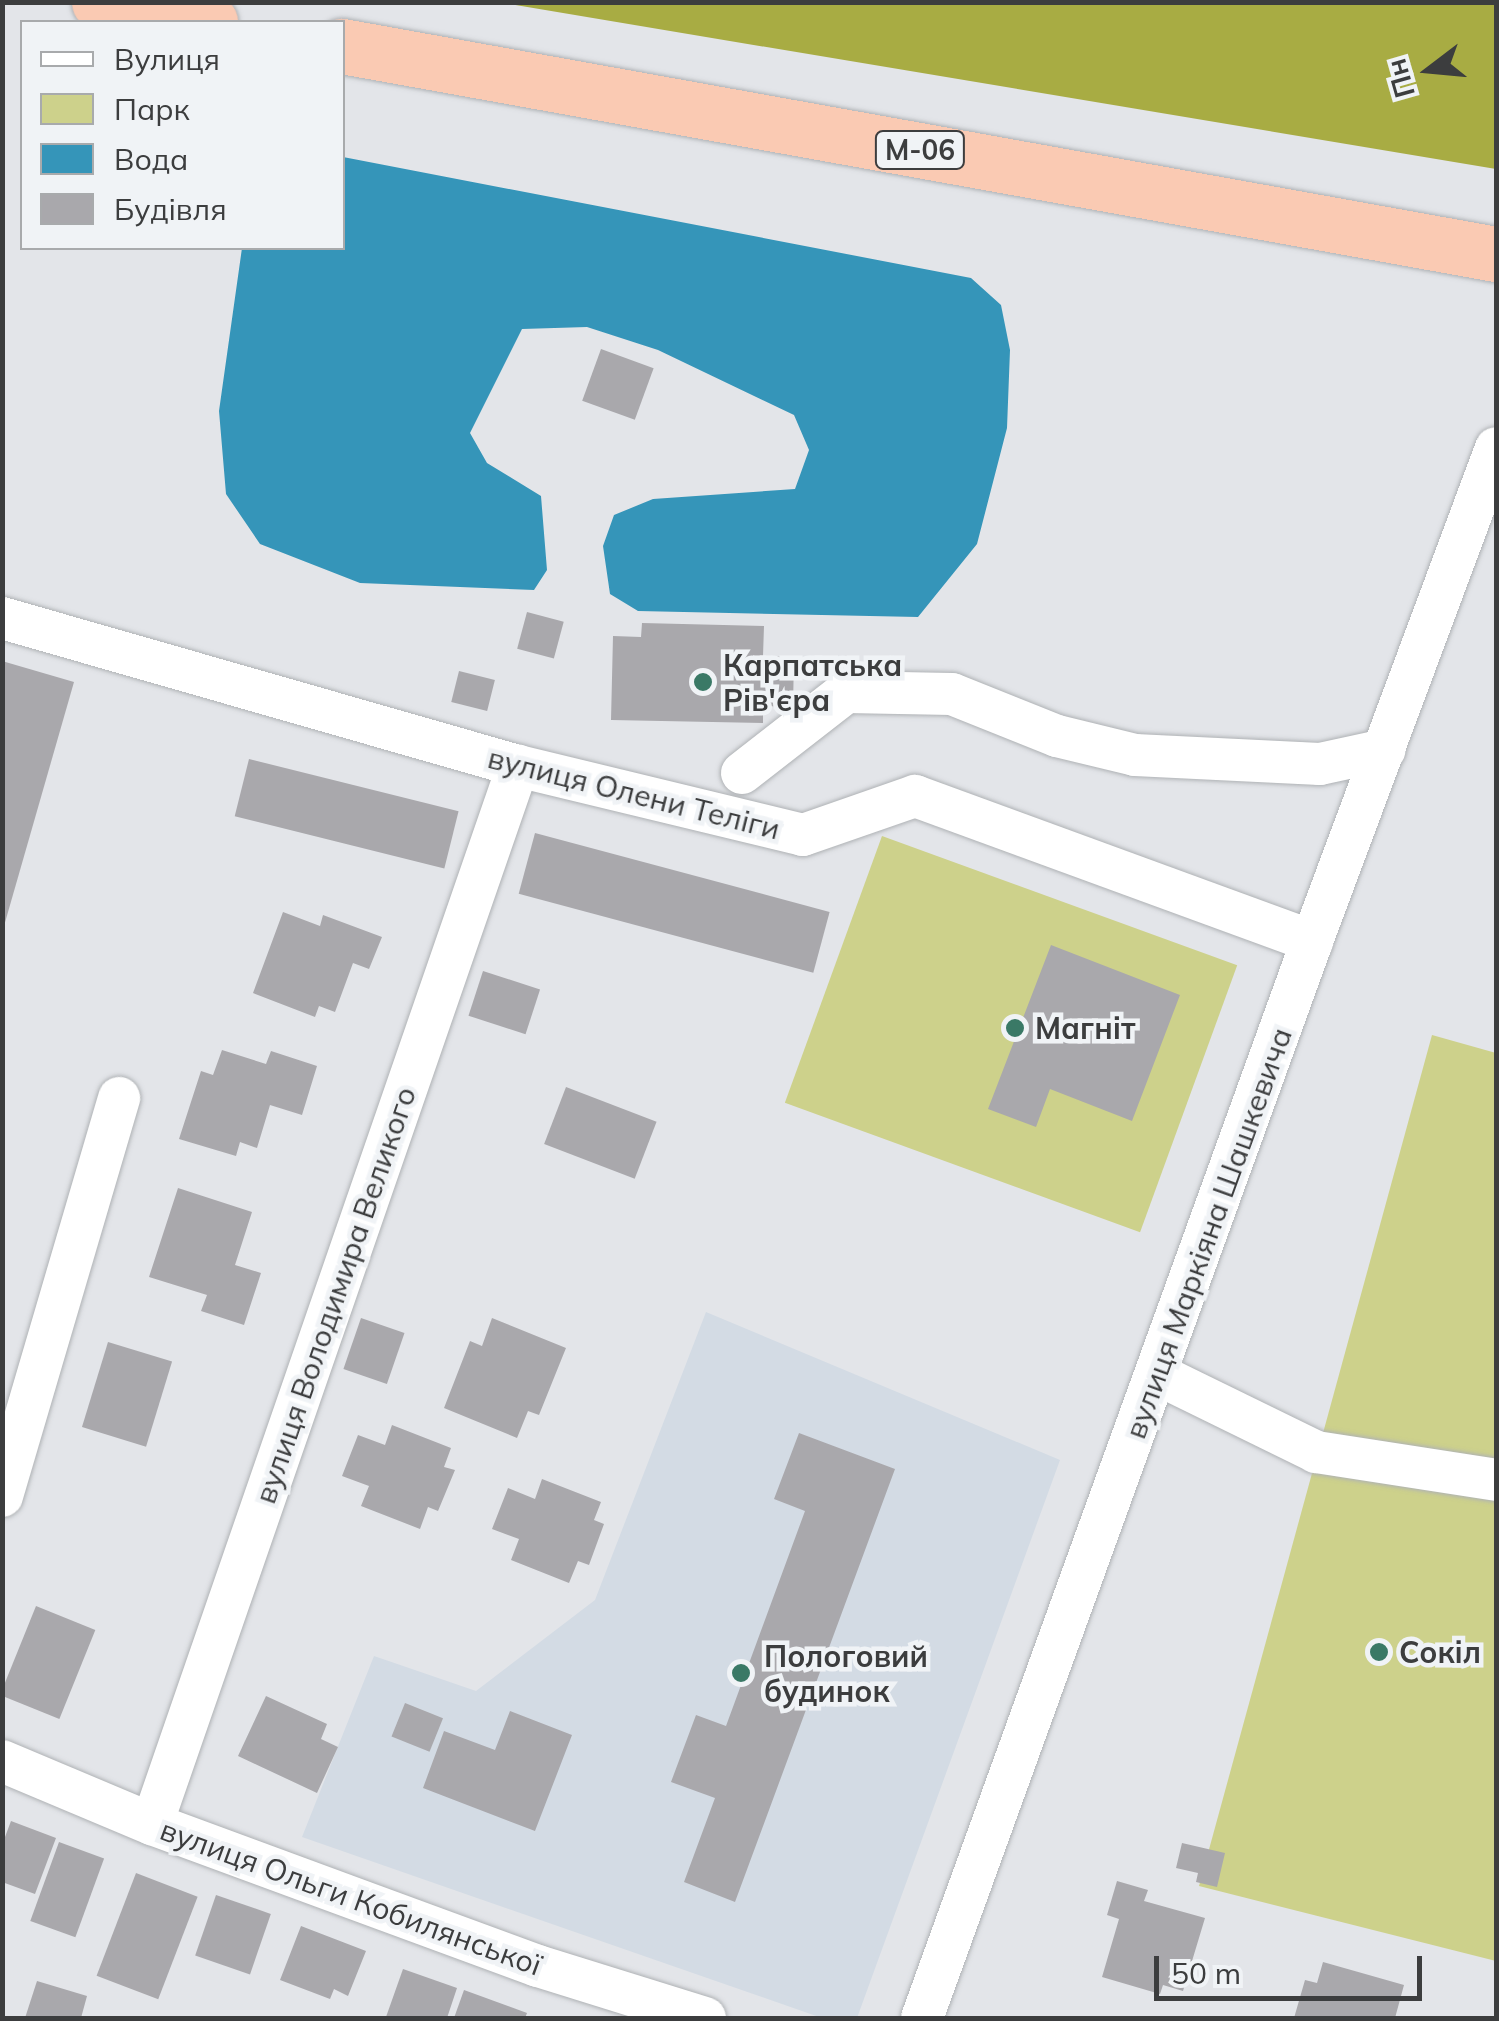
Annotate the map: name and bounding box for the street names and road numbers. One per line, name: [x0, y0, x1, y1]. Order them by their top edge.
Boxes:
road number: М-06: [872, 127, 968, 173]
street label: вулиця Олени Теліги: [484, 739, 784, 847]
street label: вулиця Маркіяна Шашкевича: [1117, 1023, 1299, 1443]
street label: вулиця Володимира Великого: [247, 1082, 423, 1508]
street label: вулиця Ольги Кобилянської: [155, 1811, 547, 1983]

